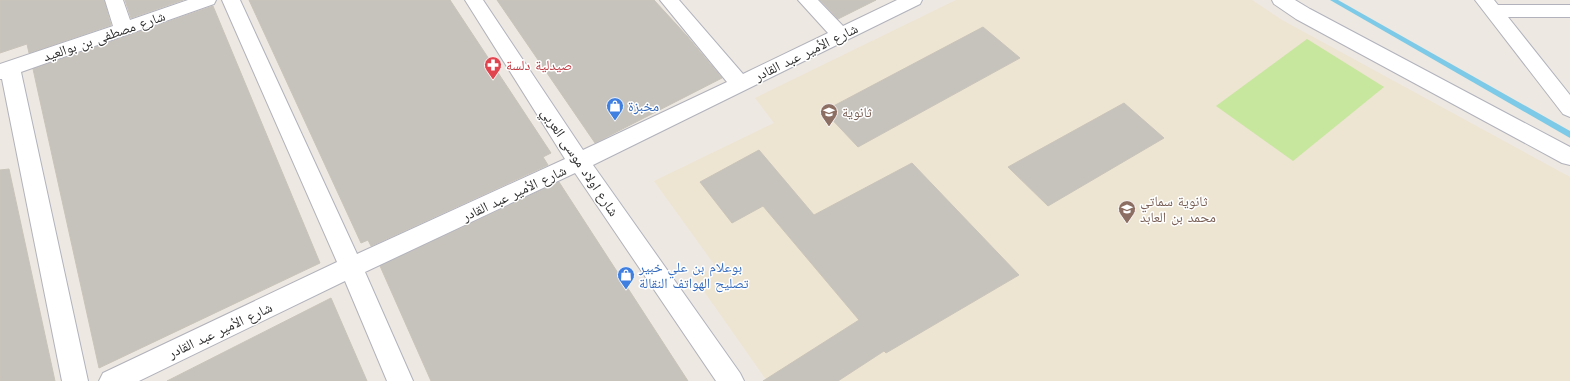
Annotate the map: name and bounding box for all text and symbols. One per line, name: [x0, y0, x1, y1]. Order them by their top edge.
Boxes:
street label: شارع مصطفى بن بوالعيد: [41, 8, 168, 66]
street label: شارع الأمير عبد القادر: [751, 20, 861, 86]
pharmacy icon: صيدلية دلسة: [483, 55, 503, 80]
place label: صيدلية دلسة: [506, 57, 572, 73]
shop icon: مخبزة: [605, 96, 625, 121]
place label: مخبزة: [628, 98, 659, 115]
school or university icon: ثانوية: [819, 102, 839, 127]
place label: ثانوية: [842, 104, 872, 121]
street label: شارع اولاد موسى العربي: [535, 105, 622, 221]
street label: شارع الأمير عبد القادر: [459, 162, 569, 226]
place label: ثانوية سماتي محمد بن العابد: [1140, 193, 1216, 226]
school or university icon: ثانوية سماتي محمد بن العابد: [1117, 199, 1137, 224]
place label: بوعلام بن علي خبير تصليح الهواتف النقالة: [638, 259, 749, 293]
shop icon: بوعلام بن علي خبير تصليح الهواتف النقالة: [616, 265, 636, 290]
street label: شارع الأمير عبد القادر: [165, 299, 275, 363]

